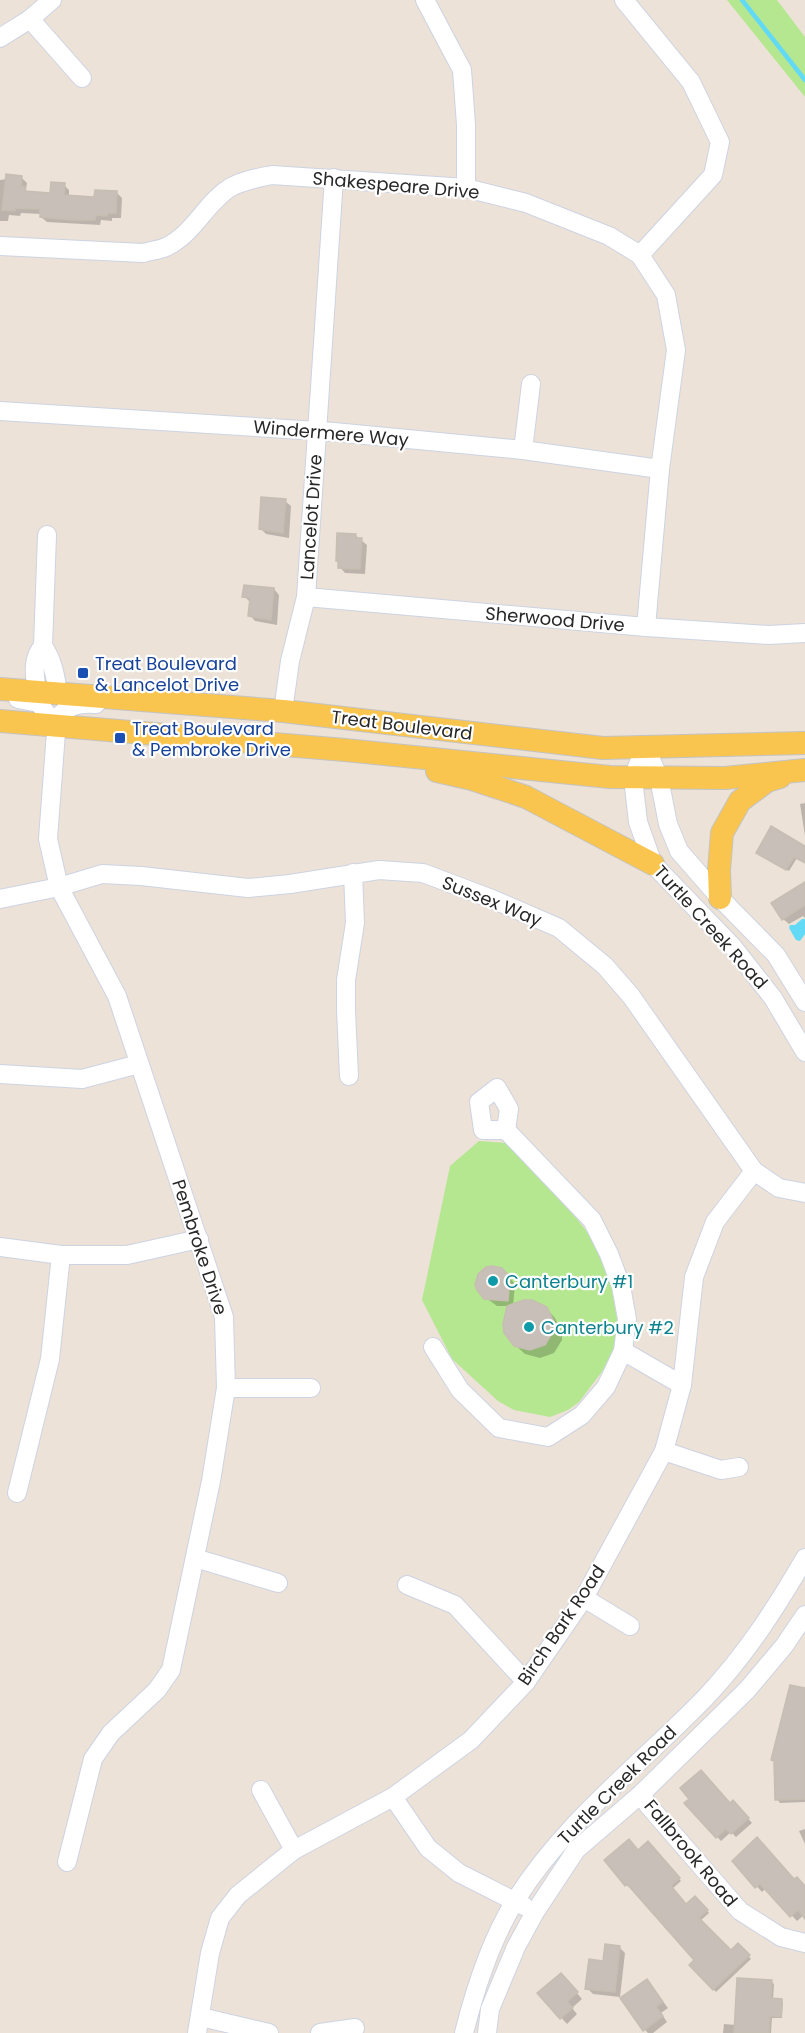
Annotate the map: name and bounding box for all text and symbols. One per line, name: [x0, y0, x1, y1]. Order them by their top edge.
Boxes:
street label: Shakespeare Drive: [312, 165, 480, 205]
street label: Windermere Way: [252, 414, 410, 452]
street label: Lancelot Drive: [294, 453, 328, 581]
street label: Sherwood Drive: [484, 600, 626, 638]
place label: Treat Boulevard & Lancelot Drive: [95, 651, 239, 697]
marker: Treat Boulevard & Lancelot Drive: [76, 666, 90, 680]
street label: Treat Boulevard: [330, 704, 474, 746]
place label: Treat Boulevard & Pembroke Drive: [132, 716, 291, 762]
marker: Treat Boulevard & Pembroke Drive: [113, 731, 127, 745]
street label: Turtle Creek Road: [649, 860, 773, 994]
street label: Sussex Way: [438, 870, 546, 932]
street label: Pembroke Drive: [166, 1176, 234, 1318]
place label: Canterbury #1: [505, 1269, 633, 1294]
marker: Canterbury #1: [486, 1274, 500, 1288]
place label: Canterbury #2: [541, 1315, 674, 1340]
marker: Canterbury #2: [522, 1320, 536, 1334]
street label: Birch Bark Road: [511, 1560, 611, 1690]
street label: Turtle Creek Road: [552, 1720, 682, 1850]
street label: Fallbrook Road: [639, 1794, 743, 1912]

